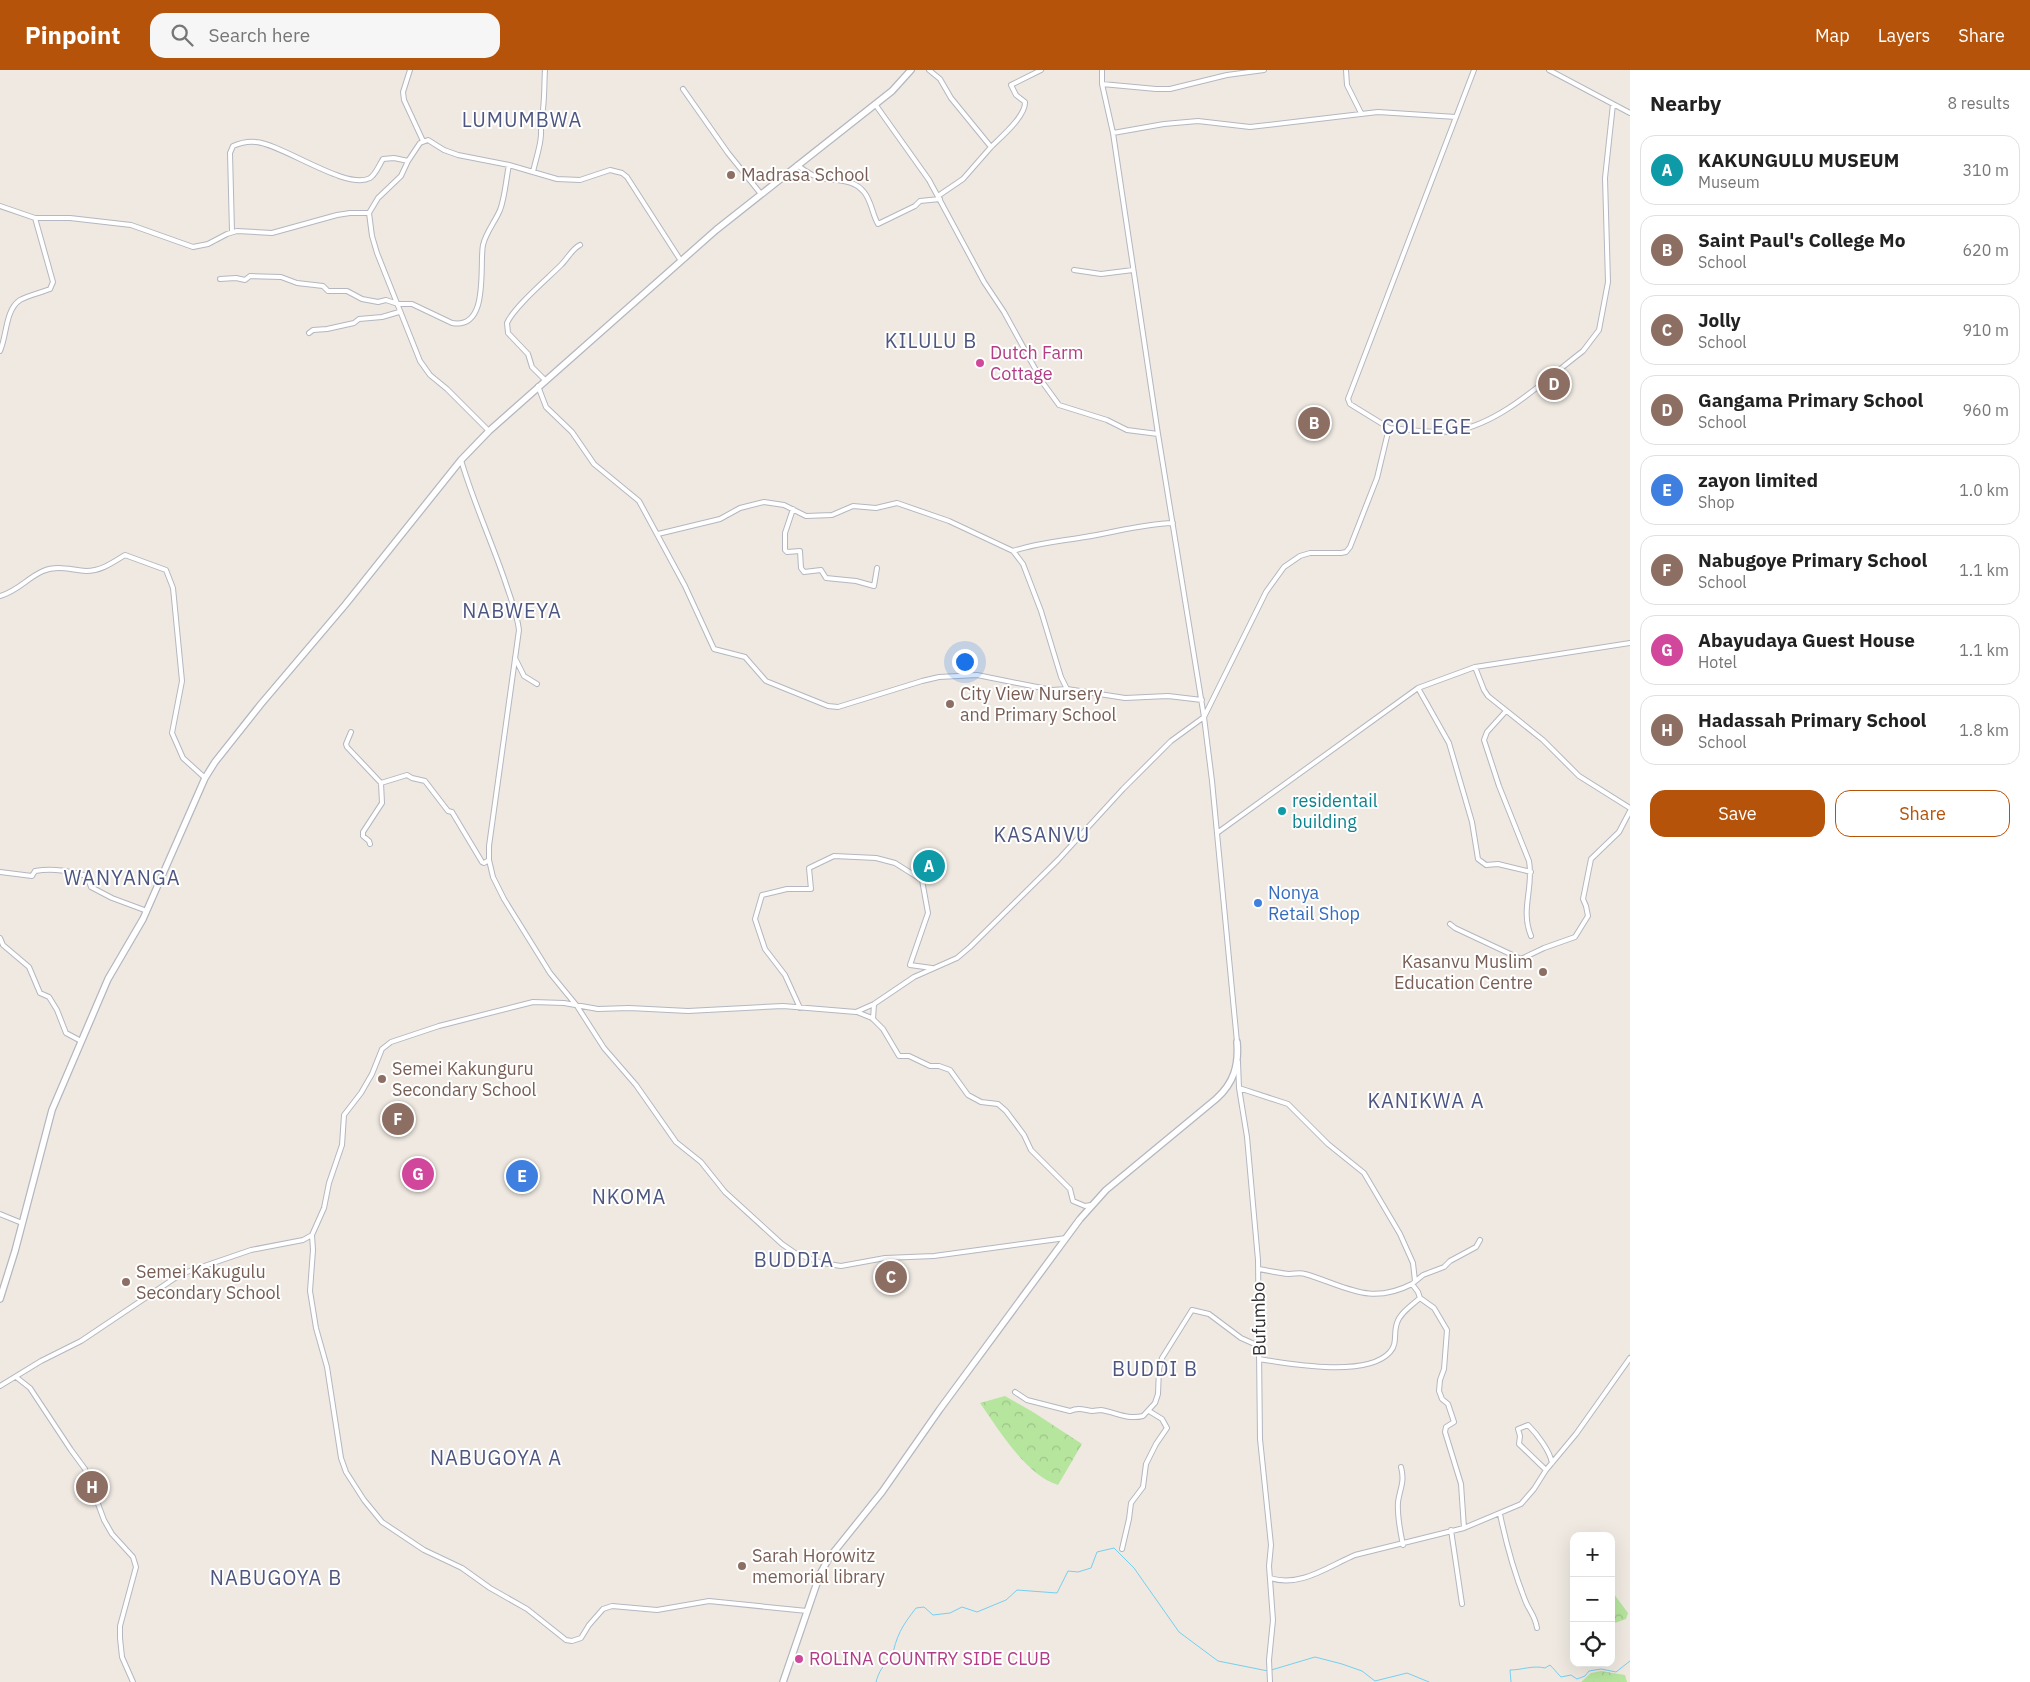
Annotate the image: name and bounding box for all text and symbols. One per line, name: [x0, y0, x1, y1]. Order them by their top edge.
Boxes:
search box: [150, 13, 500, 58]
text: Pinpoint: [25, 19, 120, 51]
icon: search: [168, 21, 196, 49]
text: Search here: [208, 23, 310, 47]
text: Map: [1815, 24, 1850, 47]
text: Layers: [1878, 24, 1930, 47]
text: Share: [1958, 24, 2005, 47]
text: Nearby: [1650, 89, 1721, 117]
text: 8 results: [1947, 93, 2010, 113]
district label: LUMUMBWA: [462, 106, 582, 133]
text: KAKUNGULU MUSEUM: [1698, 148, 1899, 172]
text: A: [1662, 160, 1672, 180]
text: 310 m: [1962, 160, 2009, 180]
place label: Madrasa School: [741, 163, 869, 186]
marker: Madrasa School: [725, 169, 737, 181]
text: Museum: [1698, 172, 1760, 192]
text: Saint Paul's College Mo: [1698, 228, 1905, 252]
text: B: [1662, 240, 1672, 260]
text: 620 m: [1962, 240, 2009, 260]
text: School: [1698, 252, 1747, 272]
text: Jolly: [1698, 308, 1741, 332]
text: C: [1662, 320, 1672, 340]
text: 910 m: [1962, 320, 2009, 340]
district label: KILULU B: [885, 327, 977, 354]
text: School: [1698, 332, 1747, 352]
place label: Dutch Farm Cottage: [990, 341, 1083, 385]
marker: Dutch Farm Cottage: [974, 357, 986, 369]
pin: D: [1538, 365, 1570, 403]
text: Gangama Primary School: [1698, 388, 1923, 412]
text: D: [1661, 400, 1673, 420]
text: 960 m: [1962, 400, 2009, 420]
pin: B: [1298, 404, 1330, 442]
text: School: [1698, 412, 1747, 432]
district label: COLLEGE: [1382, 413, 1472, 440]
text: zayon limited: [1698, 468, 1818, 492]
text: E: [1662, 480, 1672, 500]
text: 1.0 km: [1959, 480, 2009, 500]
text: Shop: [1698, 492, 1735, 512]
text: Nabugoye Primary School: [1698, 548, 1927, 572]
text: F: [1662, 560, 1672, 580]
text: 1.1 km: [1959, 560, 2009, 580]
text: School: [1698, 572, 1747, 592]
district label: NABWEYA: [462, 597, 562, 624]
text: Abayudaya Guest House: [1698, 628, 1915, 652]
text: G: [1661, 640, 1673, 660]
text: 1.1 km: [1959, 640, 2009, 660]
your location: [952, 649, 978, 675]
text: Hotel: [1698, 652, 1737, 672]
place label: City View Nursery and Primary School: [960, 682, 1117, 726]
marker: City View Nursery and Primary School: [944, 698, 956, 710]
text: Hadassah Primary School: [1698, 708, 1926, 732]
text: H: [1661, 720, 1673, 740]
text: 1.8 km: [1959, 720, 2009, 740]
text: School: [1698, 732, 1747, 752]
place label: residentail building: [1292, 789, 1378, 833]
button: Save: [1650, 790, 1825, 837]
button: Share: [1835, 790, 2010, 837]
marker: residentail building: [1276, 805, 1288, 817]
district label: KASANVU: [994, 821, 1090, 848]
pin: A: [913, 847, 945, 885]
district label: WANYANGA: [63, 864, 181, 891]
place label: Nonya Retail Shop: [1268, 881, 1360, 925]
marker: Nonya Retail Shop: [1252, 897, 1264, 909]
place label: Kasanvu Muslim Education Centre: [1394, 950, 1533, 994]
marker: Kasanvu Muslim Education Centre: [1537, 966, 1549, 978]
place label: Semei Kakunguru Secondary School: [392, 1057, 537, 1101]
marker: Semei Kakunguru Secondary School: [376, 1073, 388, 1085]
district label: KANIKWA A: [1367, 1087, 1485, 1114]
pin: F: [382, 1100, 414, 1138]
pin: G: [402, 1155, 434, 1193]
pin: E: [506, 1157, 538, 1195]
district label: NKOMA: [592, 1183, 666, 1210]
district label: BUDDIA: [754, 1246, 834, 1273]
pin: C: [875, 1258, 907, 1296]
place label: Semei Kakugulu Secondary School: [136, 1260, 281, 1304]
marker: Semei Kakugulu Secondary School: [120, 1276, 132, 1288]
street label: Bufumbo: [1246, 1282, 1271, 1356]
district label: BUDDI B: [1112, 1355, 1198, 1382]
district label: NABUGOYA A: [430, 1444, 562, 1471]
pin: H: [76, 1468, 108, 1506]
map controls: [1570, 1532, 1615, 1667]
button: +: [1570, 1532, 1615, 1577]
place label: Sarah Horowitz memorial library: [752, 1544, 885, 1588]
marker: Sarah Horowitz memorial library: [736, 1560, 748, 1572]
district label: NABUGOYA B: [210, 1564, 342, 1591]
button: −: [1570, 1577, 1615, 1622]
button: locate: [1570, 1622, 1615, 1667]
place label: ROLINA COUNTRY SIDE CLUB: [809, 1647, 1051, 1670]
marker: ROLINA COUNTRY SIDE CLUB: [793, 1653, 805, 1665]

